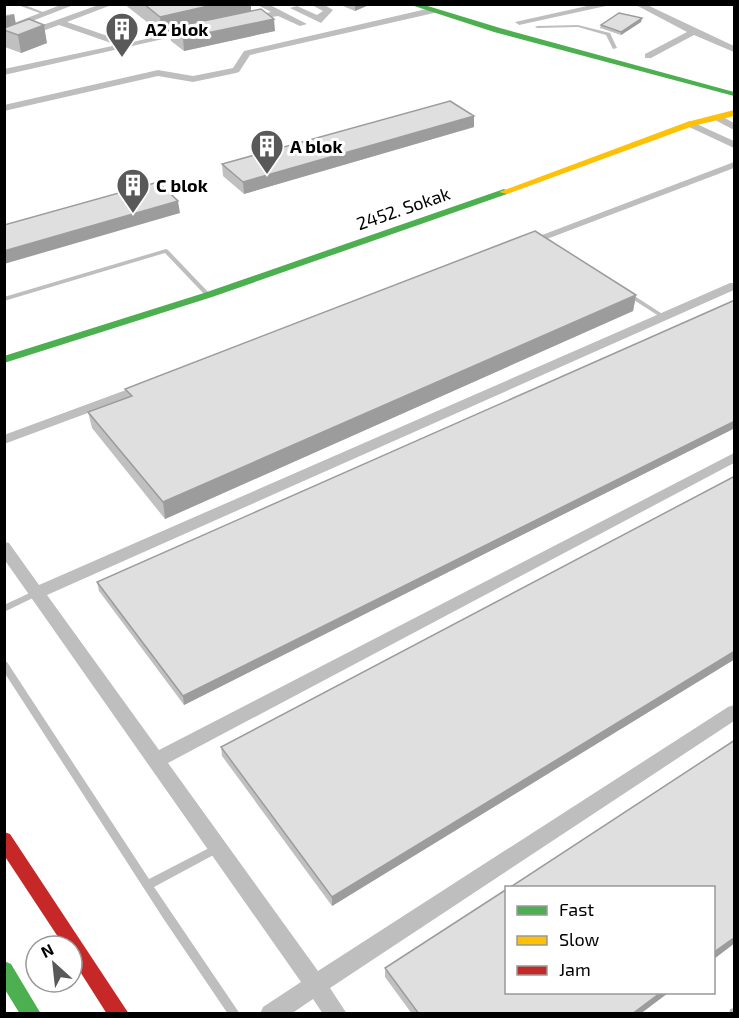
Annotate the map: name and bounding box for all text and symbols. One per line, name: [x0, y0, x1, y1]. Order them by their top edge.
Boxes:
building icon: A2 blok: [104, 11, 140, 58]
place label: A2 blok: [145, 18, 208, 40]
building icon: A blok: [249, 128, 285, 175]
place label: A blok: [290, 135, 343, 157]
building icon: C blok: [115, 167, 151, 214]
place label: C blok: [156, 174, 208, 196]
street label: 2452. Sokak: [353, 182, 453, 234]
legend: [505, 886, 715, 994]
text: Fast: [559, 898, 594, 920]
text: Slow: [559, 928, 600, 950]
north arrow: [24, 934, 84, 994]
text: N: [37, 939, 56, 961]
text: Jam: [559, 958, 591, 980]

